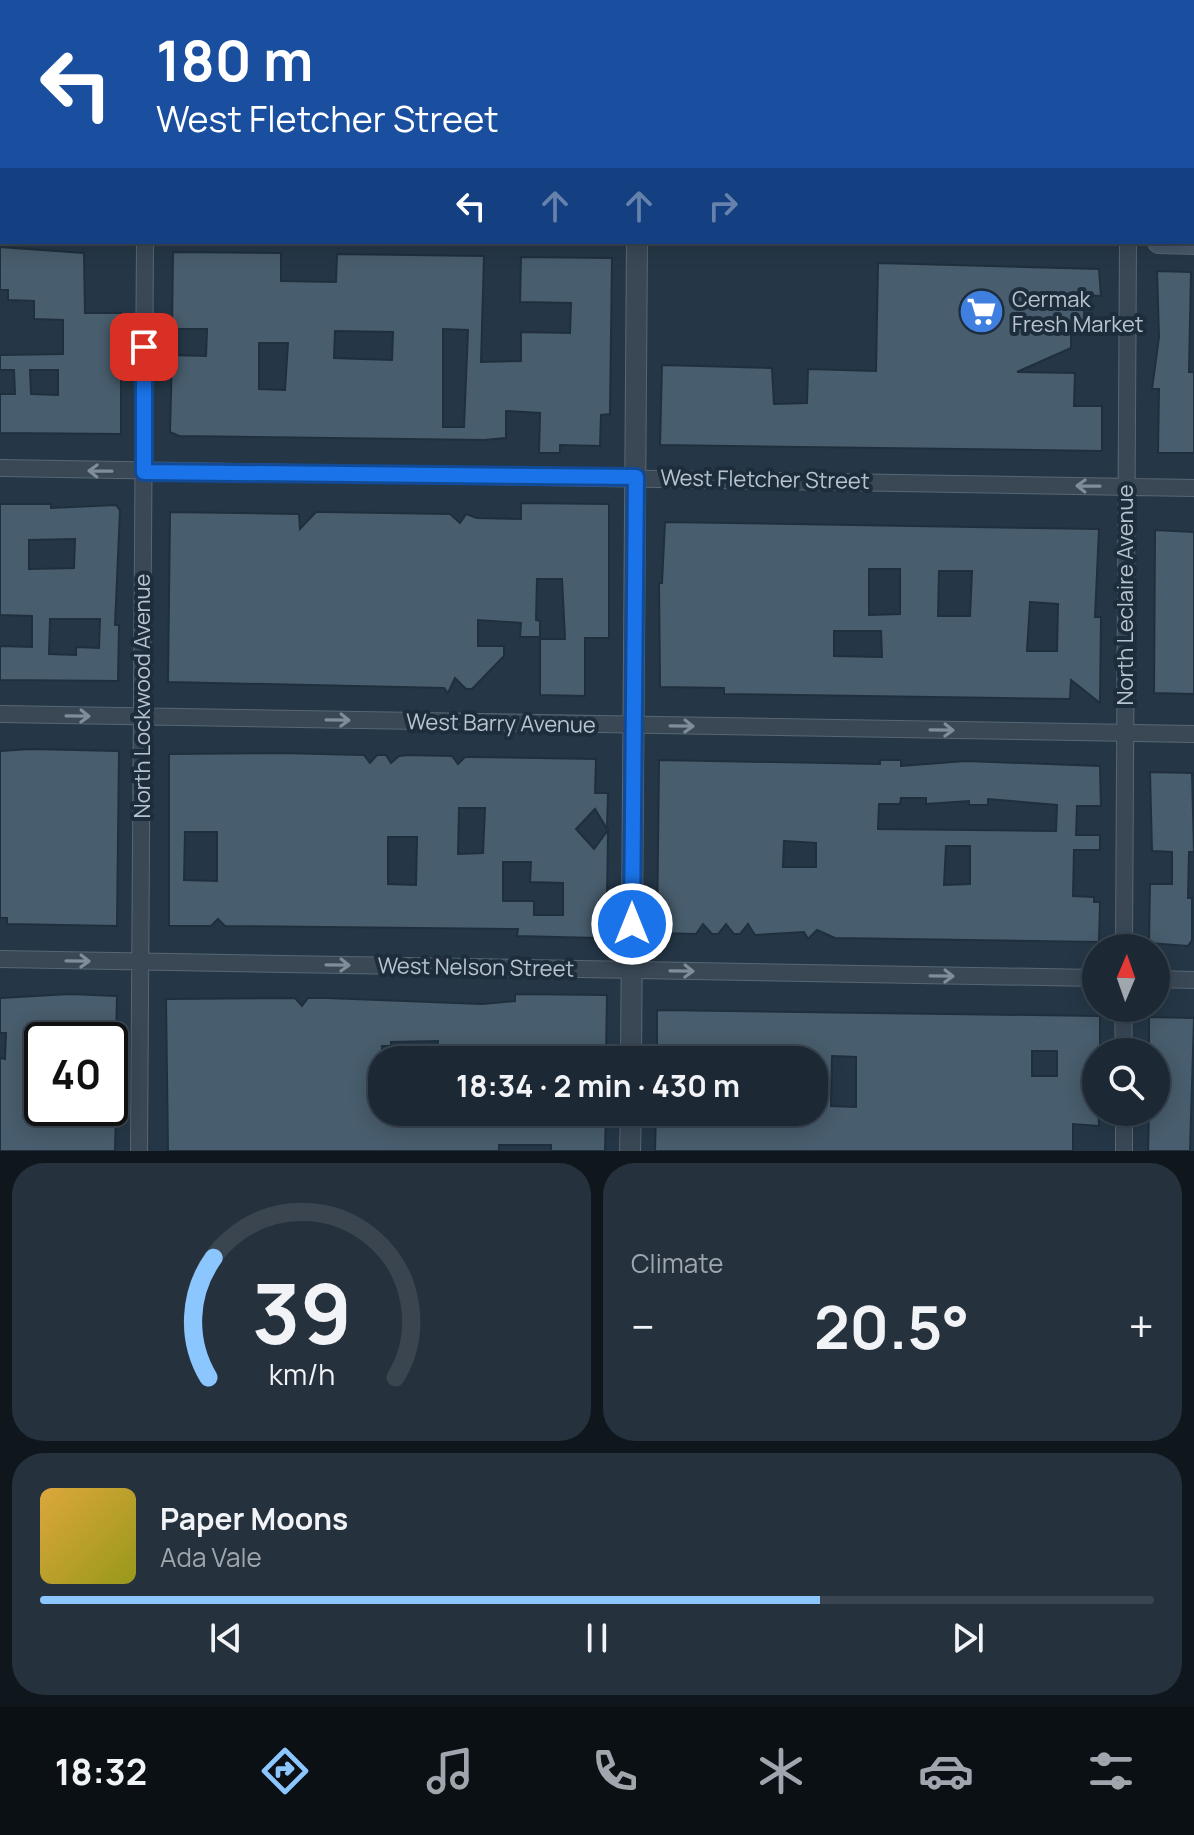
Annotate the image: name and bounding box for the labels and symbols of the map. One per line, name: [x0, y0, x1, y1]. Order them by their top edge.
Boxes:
place label: Cermak Fresh Market: [1012, 284, 1144, 339]
supermarket icon: Cermak Fresh Market: [957, 288, 1005, 336]
pin: [110, 313, 178, 381]
street label: West Fletcher Street: [660, 462, 870, 496]
one-way arrow: [87, 463, 114, 478]
one-way arrow: [1075, 478, 1102, 493]
street label: North Leclaire Avenue: [1110, 484, 1140, 706]
street label: North Lockwood Avenue: [127, 573, 157, 818]
street label: West Barry Avenue: [406, 706, 596, 740]
one-way arrow: [64, 708, 91, 724]
one-way arrow: [324, 712, 351, 728]
one-way arrow: [668, 718, 695, 734]
one-way arrow: [928, 723, 955, 738]
position arrow: [590, 882, 674, 966]
north arrow: [1082, 934, 1170, 1022]
street label: West Nelson Street: [377, 950, 575, 984]
one-way arrow: [64, 953, 91, 969]
one-way arrow: [324, 957, 351, 973]
one-way arrow: [668, 963, 695, 978]
one-way arrow: [928, 968, 955, 983]
speed limit sign: 40: [24, 1022, 128, 1126]

